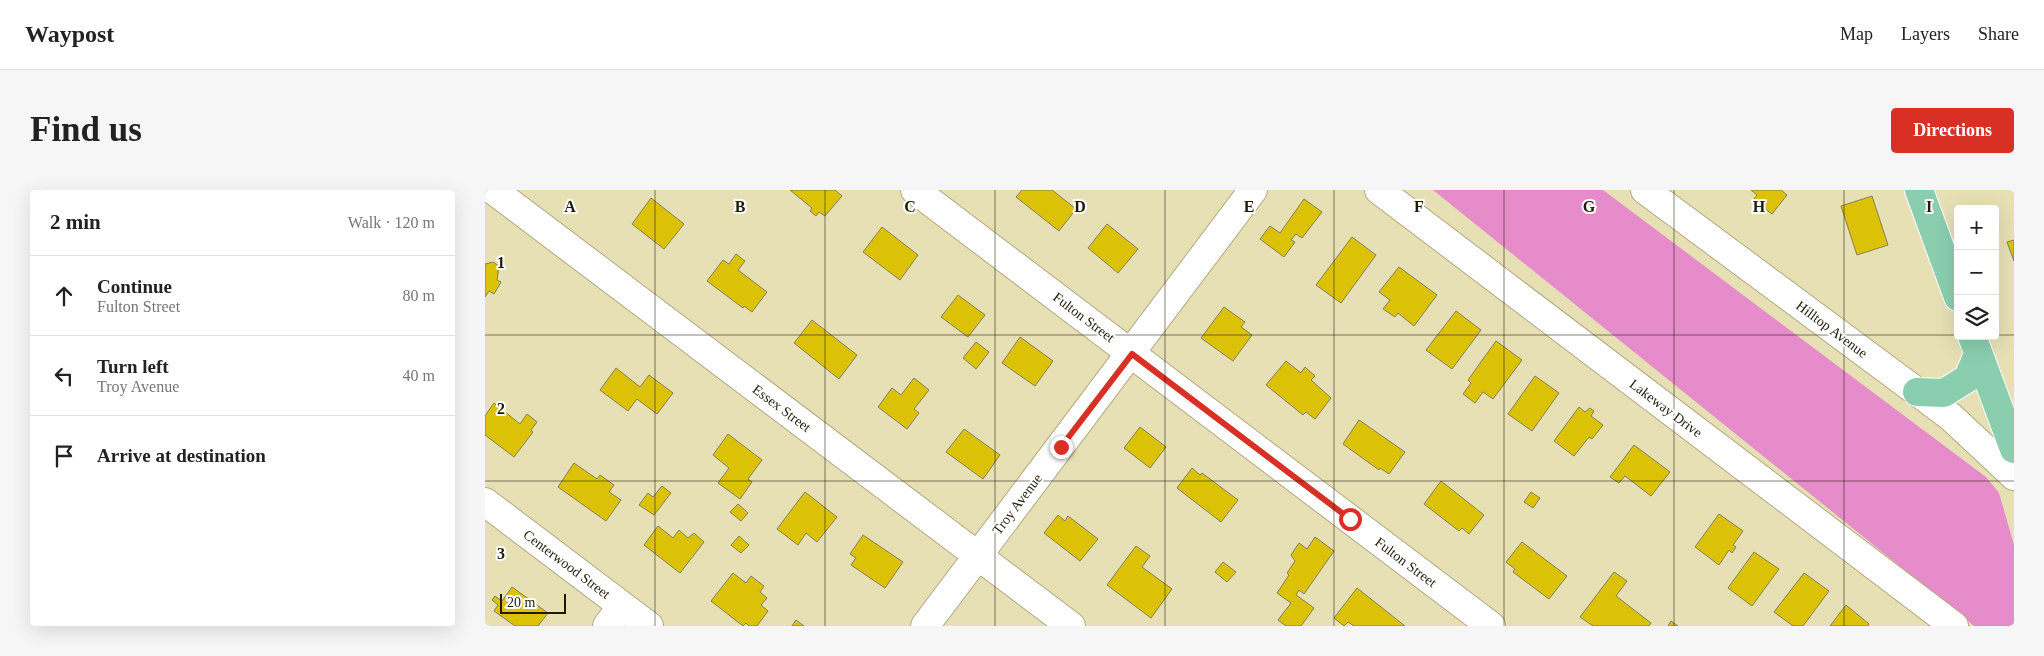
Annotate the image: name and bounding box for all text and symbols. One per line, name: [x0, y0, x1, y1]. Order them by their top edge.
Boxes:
text: Waypost: [25, 21, 114, 47]
text: Map: [1840, 24, 1873, 44]
text: Layers: [1901, 24, 1950, 44]
text: Share: [1978, 24, 2019, 44]
button: Directions: [1891, 108, 2014, 153]
text: Find us: [30, 110, 142, 149]
text: A: [564, 198, 576, 215]
text: B: [735, 198, 746, 215]
text: C: [904, 198, 916, 215]
text: D: [1074, 198, 1086, 215]
text: E: [1244, 198, 1254, 215]
text: F: [1414, 198, 1424, 215]
text: G: [1583, 198, 1596, 215]
text: H: [1753, 198, 1766, 215]
text: I: [1926, 198, 1932, 215]
map controls: [1954, 205, 1999, 340]
button: +: [1954, 205, 1999, 250]
text: 2 min: [50, 210, 101, 234]
text: Walk · 120 m: [348, 214, 435, 231]
button: −: [1954, 250, 1999, 295]
text: 1: [497, 254, 505, 271]
text: Continue: [97, 276, 172, 297]
icon: ahead: [50, 282, 78, 310]
text: 80 m: [403, 287, 435, 304]
street label: Fulton Street: [1050, 290, 1117, 345]
button: layers: [1954, 295, 1999, 340]
text: Fulton Street: [97, 298, 180, 315]
street label: Hilltop Avenue: [1793, 298, 1870, 361]
text: Turn left: [97, 356, 169, 377]
icon: left: [50, 362, 78, 390]
text: 40 m: [403, 367, 435, 384]
street label: Lakeway Drive: [1627, 376, 1705, 440]
text: Troy Avenue: [97, 378, 179, 395]
street label: Essex Street: [750, 382, 814, 435]
text: 2: [497, 400, 505, 417]
route end: [1050, 436, 1073, 459]
icon: arrive: [50, 442, 78, 470]
text: Arrive at destination: [97, 445, 266, 466]
street label: Troy Avenue: [990, 471, 1045, 538]
route start: [1339, 508, 1362, 531]
street label: Centerwood Street: [520, 527, 613, 602]
street label: Fulton Street: [1372, 535, 1439, 590]
text: 3: [497, 545, 505, 562]
scale bar: [500, 591, 566, 614]
text: 20 m: [507, 595, 535, 610]

